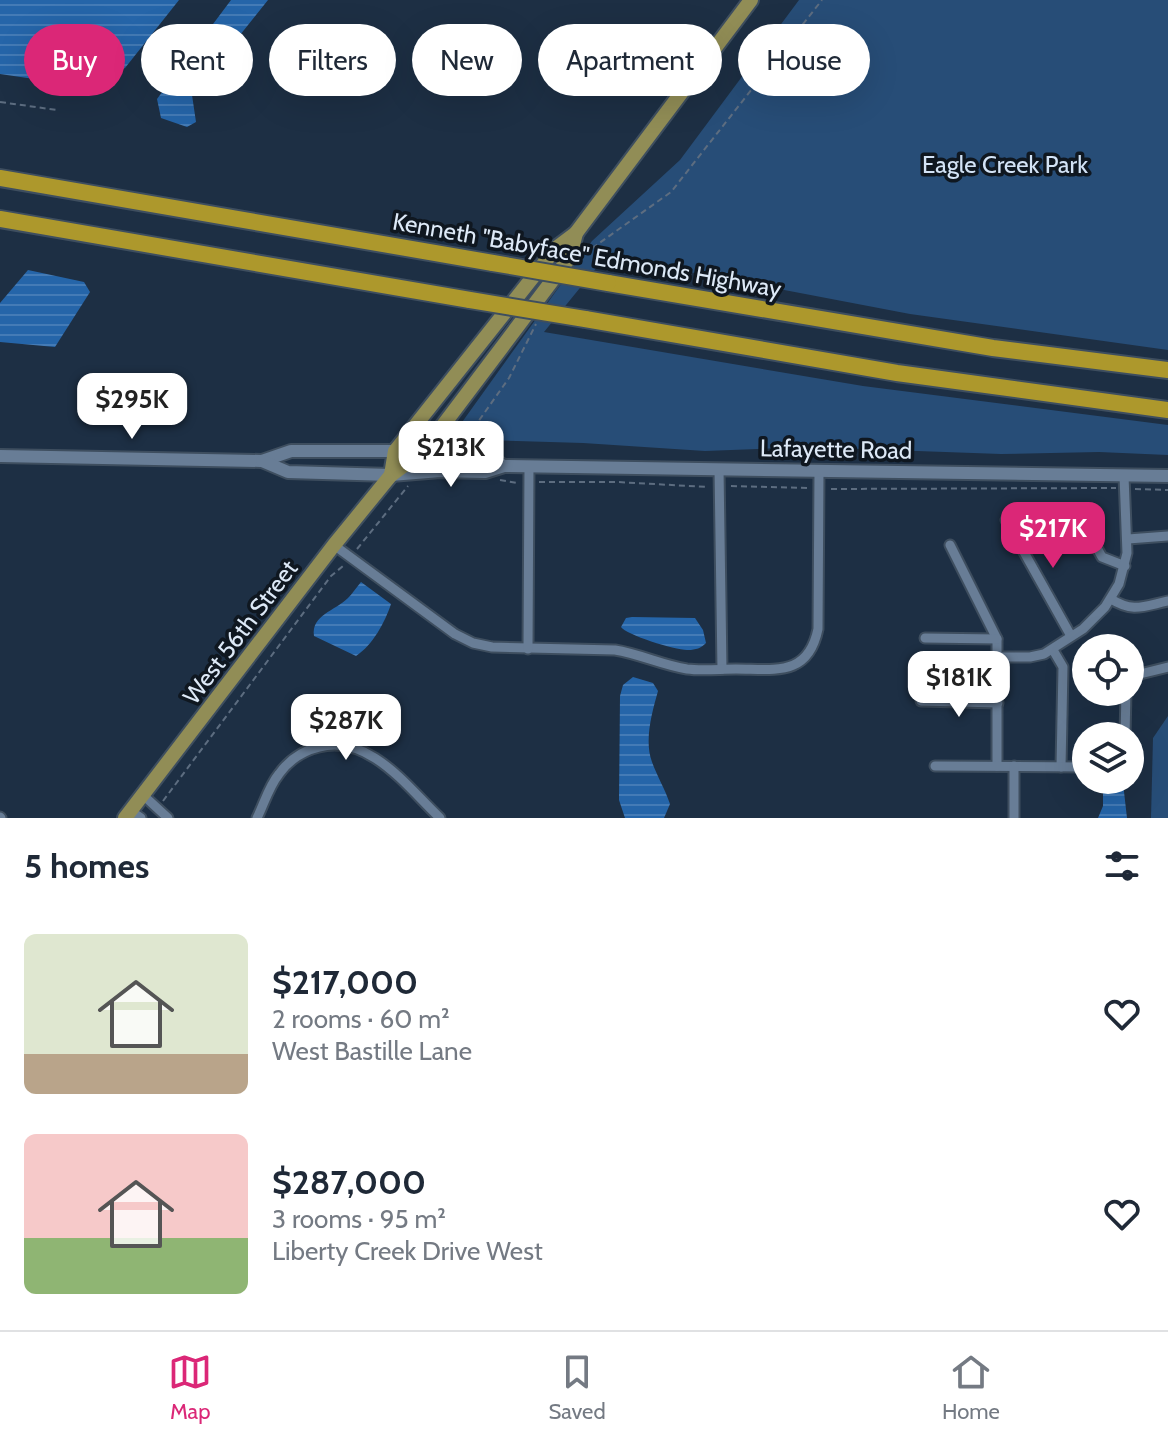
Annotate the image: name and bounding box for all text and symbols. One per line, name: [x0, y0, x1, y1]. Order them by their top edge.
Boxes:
chip: Buy: [24, 24, 125, 96]
chip: Rent: [141, 24, 253, 96]
chip: Filters: [269, 24, 396, 96]
chip: New: [412, 24, 522, 96]
chip: Apartment: [538, 24, 722, 96]
chip: House: [738, 24, 870, 96]
park label: Eagle Creek Park: [922, 150, 1088, 179]
street label: Kenneth "Babyface" Edmonds Highway: [390, 206, 784, 304]
pin: $295K: [76, 373, 188, 441]
text: $295K: [95, 383, 169, 415]
pin: $213K: [395, 421, 507, 489]
text: $213K: [417, 431, 485, 463]
street label: Lafayette Road: [760, 433, 912, 465]
pin: $217K: [997, 502, 1109, 570]
text: $217K: [1019, 512, 1087, 544]
street label: West 56th Street: [177, 554, 303, 710]
map controls: [1072, 634, 1144, 794]
button: locate: [1072, 634, 1144, 706]
pin: $181K: [903, 651, 1015, 719]
text: $181K: [926, 661, 992, 693]
pin: $287K: [290, 694, 402, 762]
text: $287K: [309, 704, 383, 736]
button: layers: [1072, 722, 1144, 794]
icon: filters: [1100, 844, 1144, 888]
text: 5 homes: [24, 845, 149, 887]
text: $217,000: [272, 961, 418, 1003]
icon: home: [88, 966, 184, 1062]
icon: heart: [1100, 992, 1144, 1036]
text: 2 rooms · 60 m²: [272, 1003, 450, 1035]
text: West Bastille Lane: [272, 1035, 472, 1067]
text: $287,000: [272, 1161, 426, 1203]
icon: home: [88, 1166, 184, 1262]
icon: heart: [1100, 1192, 1144, 1236]
text: 3 rooms · 95 m²: [272, 1203, 446, 1235]
text: Liberty Creek Drive West: [272, 1235, 543, 1267]
tab: Map: [168, 1350, 212, 1425]
tab: Saved: [548, 1350, 606, 1425]
tab: Home: [942, 1350, 1000, 1425]

